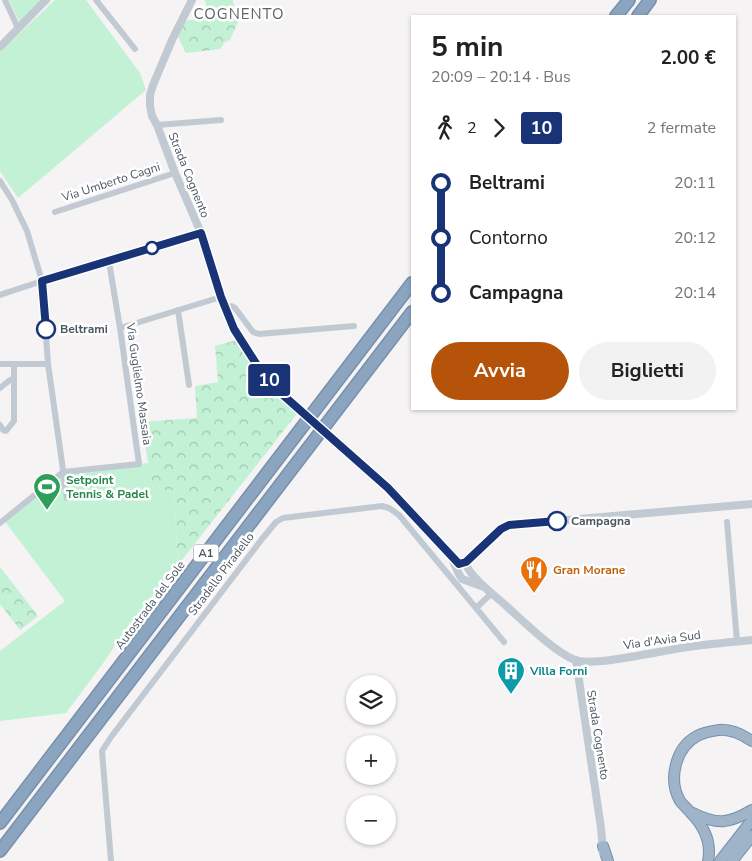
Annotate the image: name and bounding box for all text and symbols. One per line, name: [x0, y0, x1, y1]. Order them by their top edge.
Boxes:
district label: COGNENTO: [194, 4, 285, 24]
text: 5 min: [431, 28, 503, 66]
text: 2.00 €: [661, 45, 716, 71]
text: 20:09 – 20:14 · Bus: [431, 66, 571, 88]
icon: walk: [431, 114, 459, 142]
icon: forward: [485, 114, 513, 142]
text: 10: [531, 116, 552, 140]
text: 2: [467, 117, 477, 139]
text: 2 fermate: [647, 117, 716, 139]
street label: Strada Cognento: [165, 130, 214, 220]
street label: Via Umberto Cagni: [59, 159, 162, 206]
text: Beltrami: [469, 170, 545, 196]
text: 20:11: [674, 172, 716, 194]
text: Contorno: [469, 225, 548, 251]
text: 20:12: [674, 227, 716, 249]
unlabelled marker: [145, 241, 159, 255]
text: Campagna: [469, 280, 563, 306]
text: 20:14: [674, 282, 716, 304]
marker: Beltrami: [36, 319, 56, 339]
place label: Beltrami: [60, 321, 108, 337]
street label: Via Guglielmo Massaia: [122, 321, 155, 446]
button: Avvia: [431, 342, 569, 400]
button: Biglietti: [579, 342, 716, 400]
line badge: 10: [246, 364, 292, 396]
text: 10: [258, 368, 280, 392]
sports icon: Setpoint Tennis & Padel: [32, 472, 62, 511]
place label: Setpoint Tennis & Padel: [66, 472, 149, 502]
marker: Campagna: [547, 511, 567, 531]
place label: Campagna: [571, 513, 631, 529]
street label: Stradello Piradello: [184, 529, 258, 619]
road number: A1: [194, 544, 218, 562]
restaurant icon: Gran Morane: [519, 555, 549, 594]
street label: Autostrada del Sole: [111, 557, 189, 653]
place label: Gran Morane: [553, 562, 626, 578]
street label: Via d'Avia Sud: [621, 627, 702, 653]
building icon: Villa Forni: [496, 656, 526, 695]
place label: Villa Forni: [529, 663, 587, 679]
map controls: [346, 675, 396, 845]
button: layers: [346, 675, 396, 725]
street label: Strada Cognento: [583, 689, 613, 781]
button: +: [346, 735, 396, 785]
button: −: [346, 795, 396, 845]

